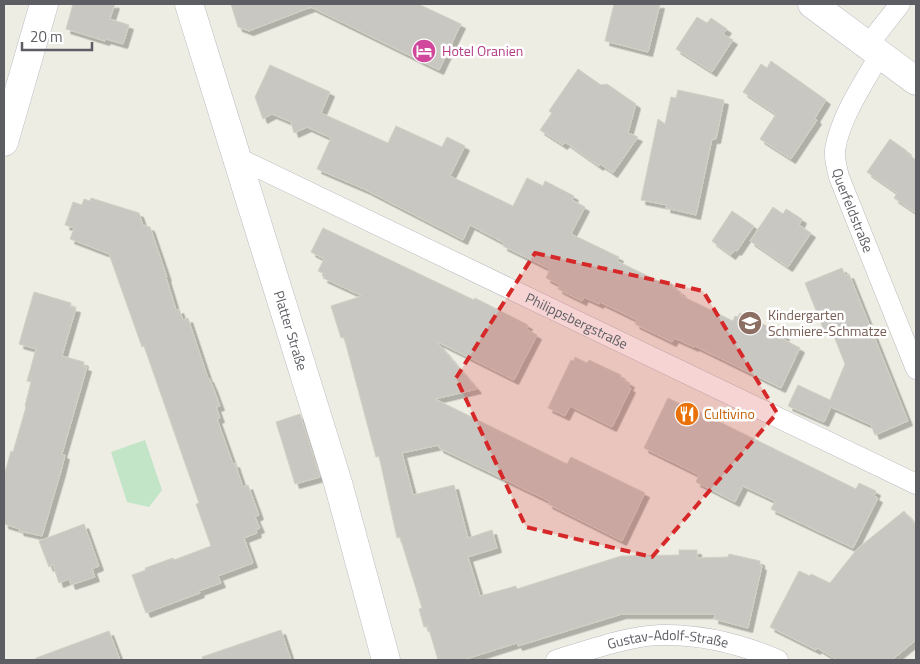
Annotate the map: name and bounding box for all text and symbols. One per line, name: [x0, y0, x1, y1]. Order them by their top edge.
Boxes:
scale bar: [22, 20, 92, 52]
text: 20 m: [30, 25, 63, 48]
hotel icon: Hotel Oranien: [411, 38, 437, 64]
place label: Hotel Oranien: [442, 40, 523, 61]
street label: Querfeldstraße: [827, 166, 879, 256]
street label: Philippsbergstraße: [522, 287, 632, 354]
street label: Platter Straße: [269, 288, 313, 373]
place label: Kindergarten Schmiere-Schmatze: [768, 304, 887, 341]
school or university icon: Kindergarten Schmiere-Schmatze: [737, 310, 763, 336]
restaurant icon: Cultivino: [674, 401, 700, 427]
place label: Cultivino: [704, 403, 755, 424]
street label: Gustav-Adolf-Straße: [605, 624, 731, 654]

